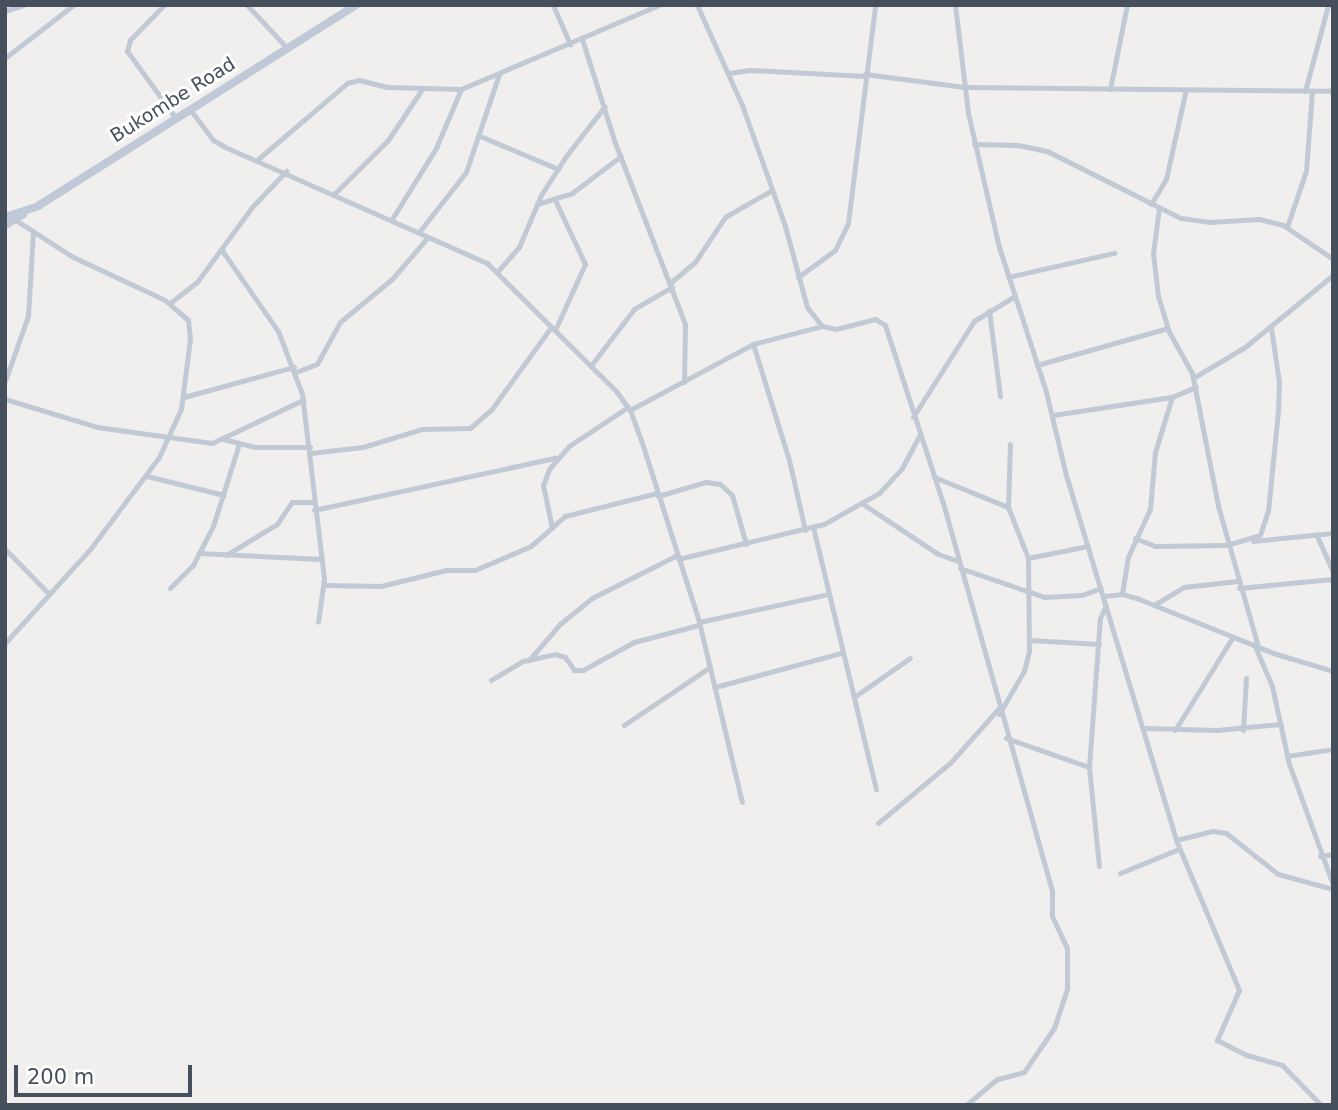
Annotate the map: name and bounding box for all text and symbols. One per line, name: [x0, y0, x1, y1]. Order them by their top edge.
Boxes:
street label: Bukombe Road: [106, 52, 240, 148]
scale bar: [18, 1050, 196, 1094]
text: 200 m: [27, 1065, 94, 1089]

